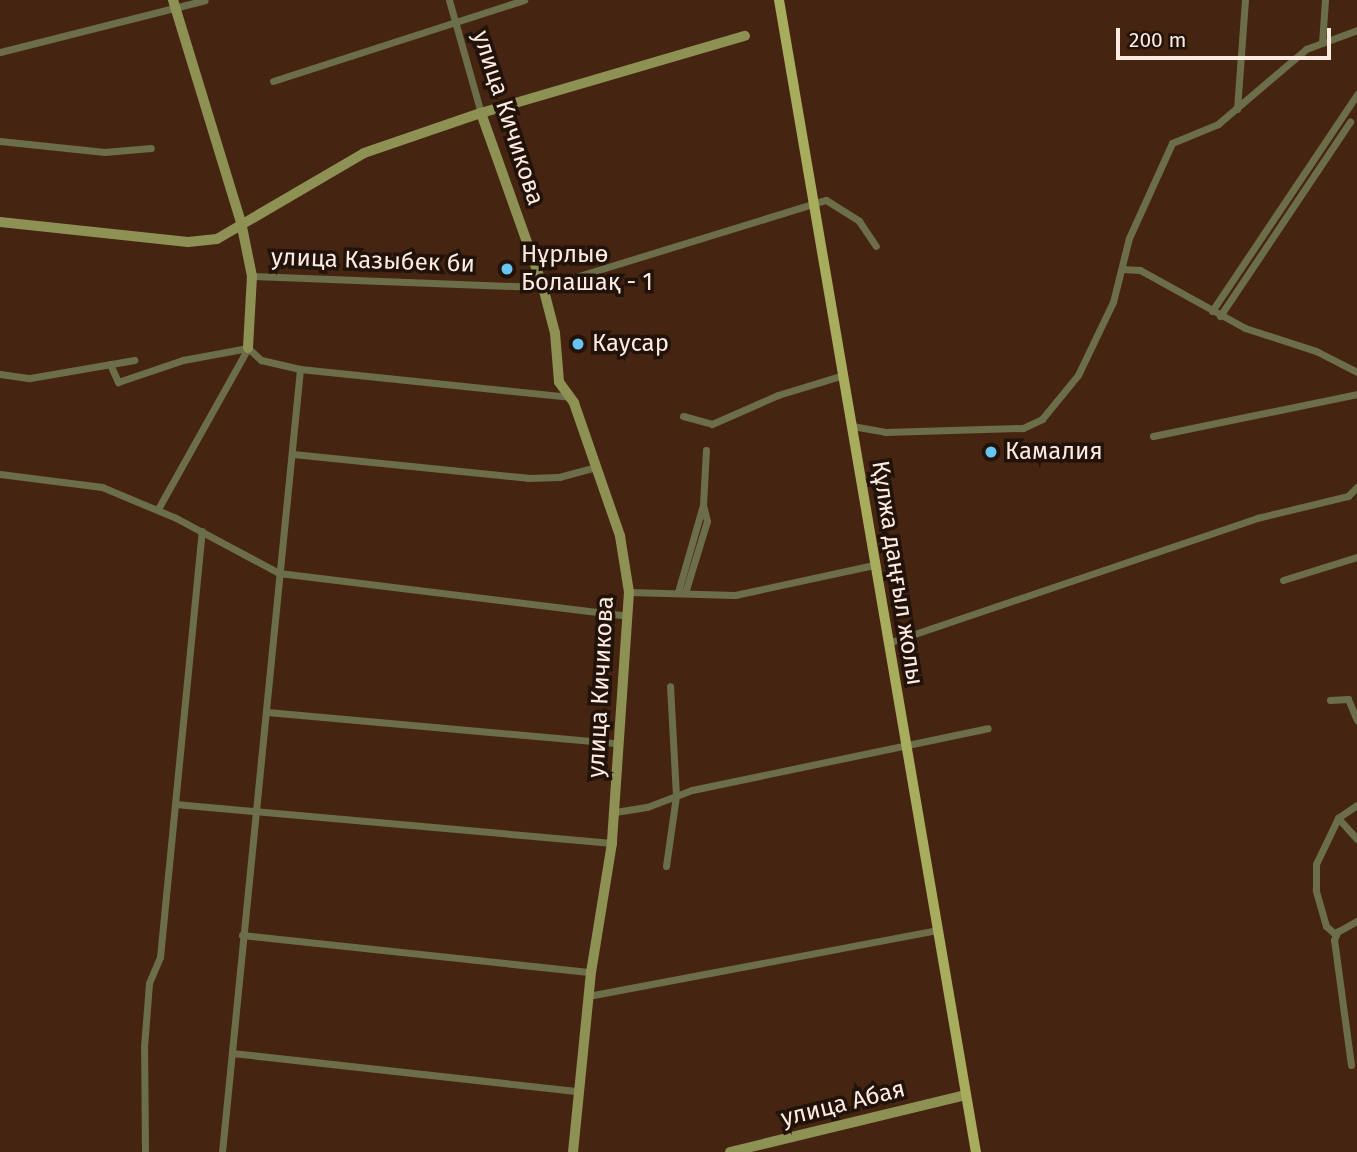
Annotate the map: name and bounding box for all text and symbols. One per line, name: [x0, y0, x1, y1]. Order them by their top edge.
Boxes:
scale bar: [1119, 14, 1334, 58]
street label: улица Кичикова: [466, 27, 550, 209]
text: 200 m: [1129, 27, 1186, 53]
place label: Нұрлыө Болашақ - 1: [521, 241, 653, 297]
street label: улица Казыбек би: [271, 243, 475, 279]
marker: Нұрлыө Болашақ - 1: [499, 261, 515, 277]
place label: Каусар: [592, 330, 669, 358]
marker: Каусар: [570, 336, 586, 352]
place label: Камалия: [1005, 438, 1103, 466]
marker: Камалия: [983, 444, 999, 460]
street label: Құлжа даңғыл жолы: [865, 459, 929, 687]
street label: улица Кичикова: [582, 595, 620, 779]
street label: улица Абая: [778, 1075, 908, 1133]

